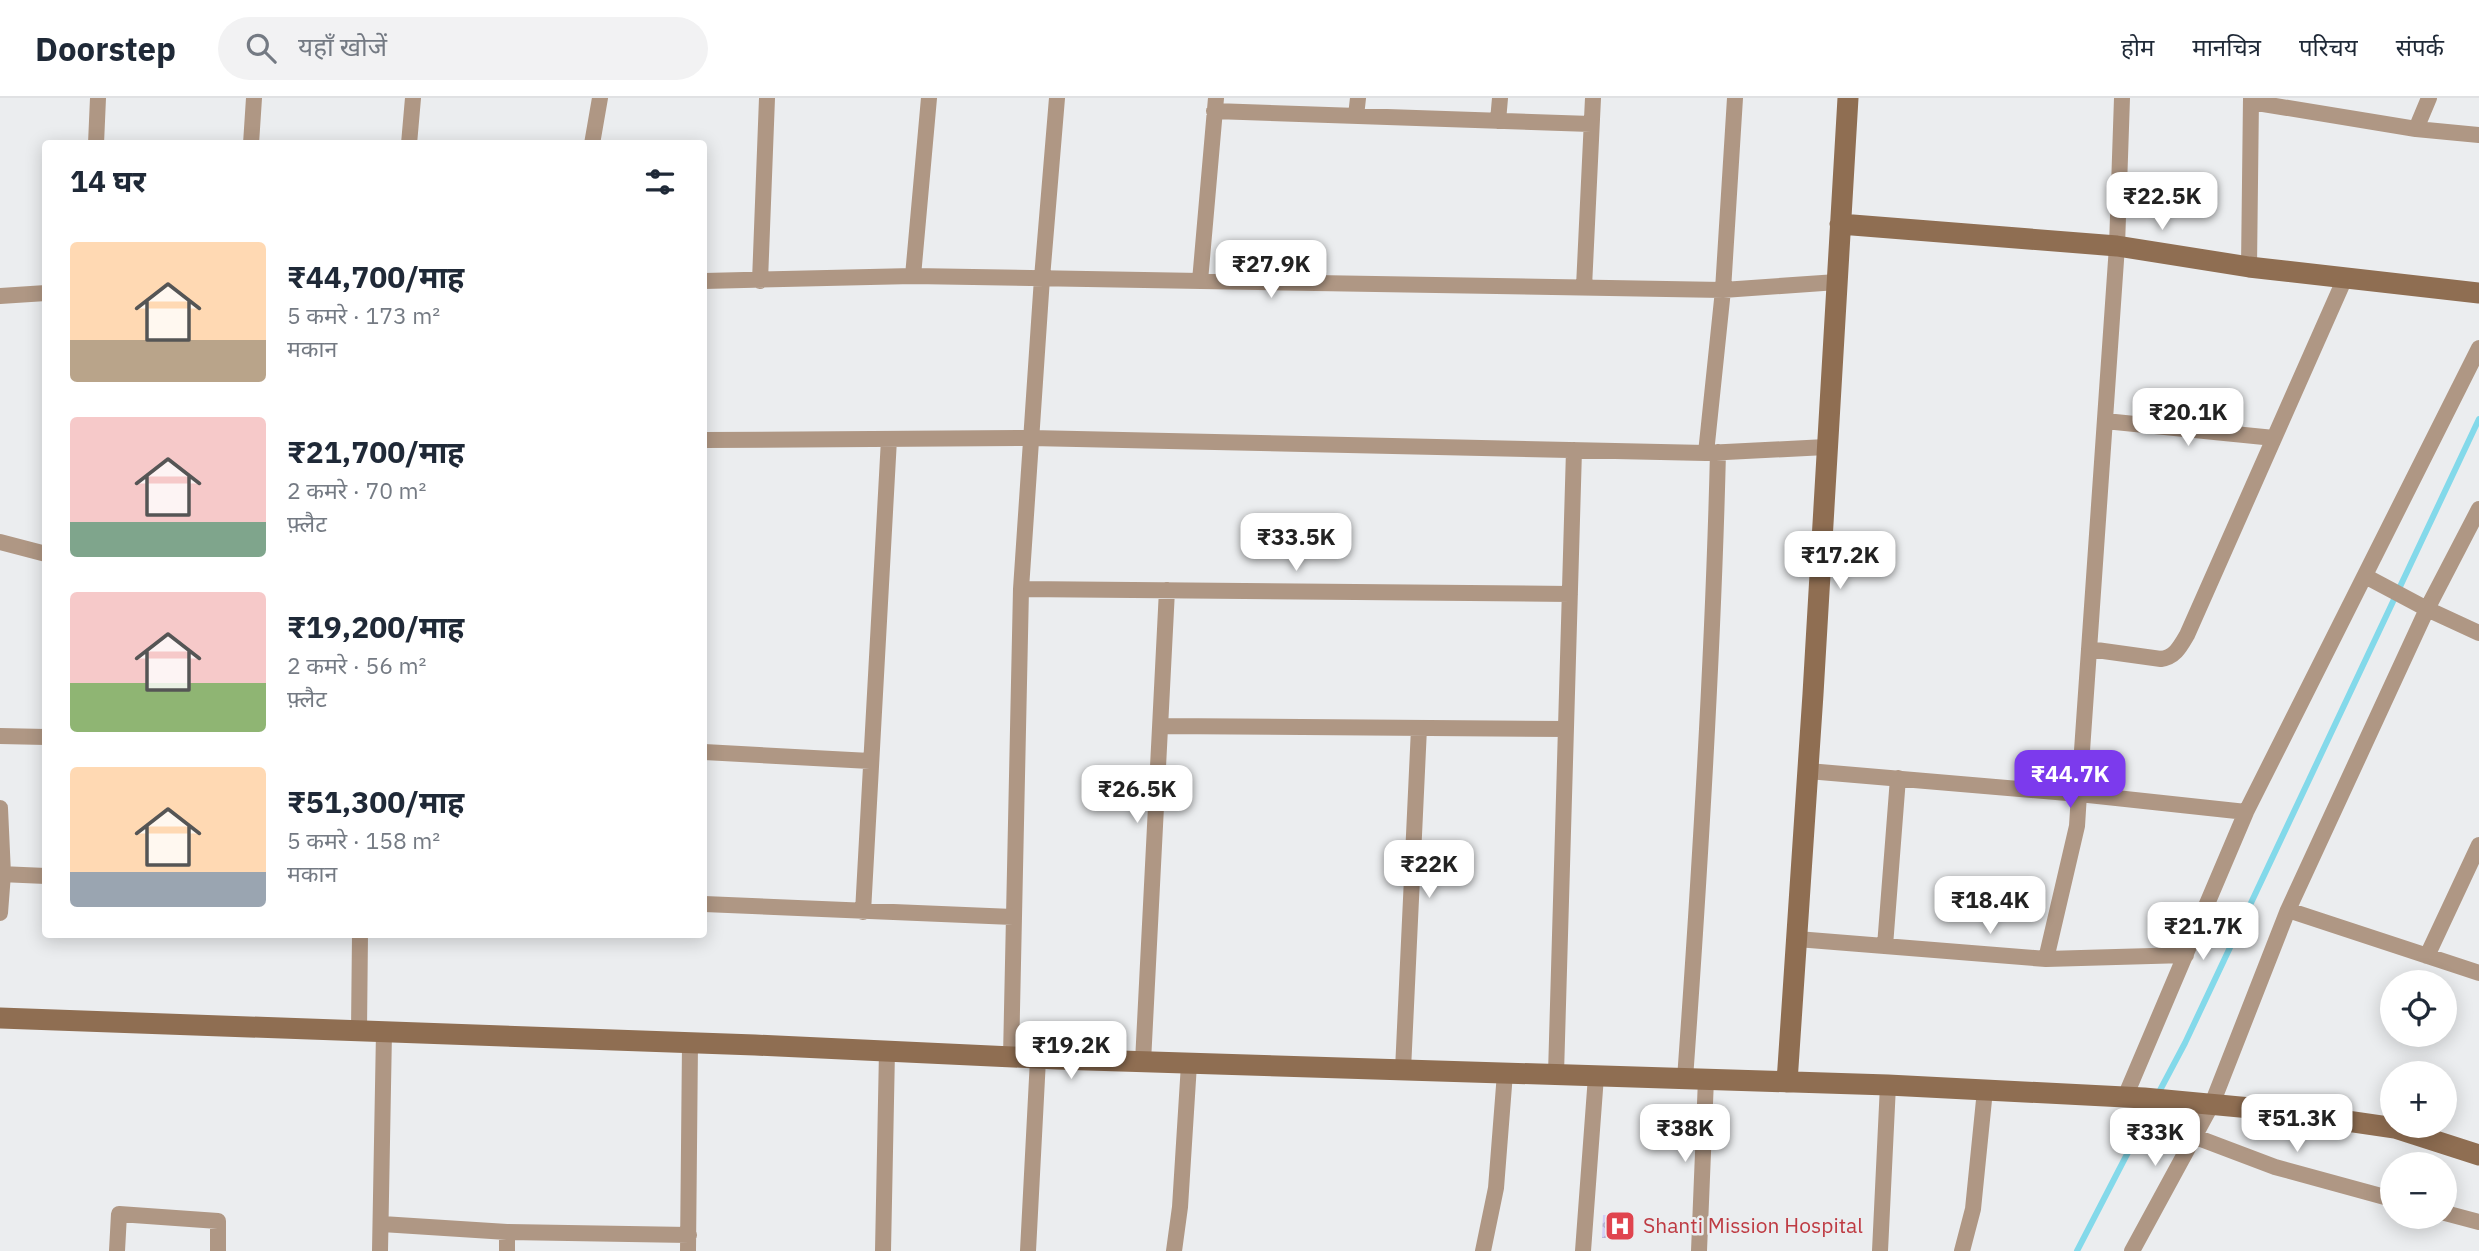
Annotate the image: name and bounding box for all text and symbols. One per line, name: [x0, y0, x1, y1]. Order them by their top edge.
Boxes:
search box: [218, 17, 708, 80]
text: Doorstep: [35, 27, 176, 70]
icon: search: [242, 29, 280, 67]
text: यहाँ खोजें: [298, 29, 387, 63]
text: होम: [2121, 31, 2154, 63]
text: मानचित्र: [2192, 31, 2261, 63]
text: परिचय: [2299, 31, 2358, 63]
text: संपर्क: [2396, 31, 2444, 63]
text: 14 घर: [70, 161, 146, 200]
icon: filters: [641, 163, 679, 201]
pin: ₹22.5K: [2105, 172, 2219, 232]
text: ₹22.5K: [2122, 180, 2202, 210]
pin: ₹27.9K: [1214, 240, 1328, 300]
text: ₹27.9K: [1231, 248, 1311, 278]
text: ₹44,700/माह: [287, 257, 464, 296]
icon: home: [126, 270, 210, 354]
text: 5 कमरे · 173 m²: [287, 300, 440, 330]
text: मकान: [287, 333, 337, 363]
pin: ₹20.1K: [2131, 388, 2245, 448]
text: ₹20.1K: [2148, 396, 2228, 426]
text: ₹21,700/माह: [287, 432, 464, 471]
icon: home: [126, 445, 210, 529]
text: 2 कमरे · 70 m²: [287, 475, 426, 505]
text: फ़्लैट: [287, 508, 327, 538]
pin: ₹33.5K: [1239, 514, 1353, 573]
text: ₹33.5K: [1256, 521, 1336, 551]
pin: ₹17.2K: [1783, 532, 1897, 591]
text: ₹17.2K: [1800, 539, 1880, 569]
text: ₹19,200/माह: [287, 607, 464, 646]
icon: home: [126, 620, 210, 704]
text: 2 कमरे · 56 m²: [287, 650, 426, 680]
text: फ़्लैट: [287, 683, 327, 713]
pin: ₹44.7K: [2013, 750, 2127, 810]
text: ₹44.7K: [2030, 758, 2110, 788]
pin: ₹26.5K: [1080, 766, 1194, 825]
text: ₹26.5K: [1097, 773, 1177, 803]
text: ₹51,300/माह: [287, 782, 464, 821]
icon: home: [126, 795, 210, 879]
text: 5 कमरे · 158 m²: [287, 825, 440, 855]
pin: ₹22K: [1388, 840, 1470, 900]
text: ₹22K: [1400, 848, 1458, 878]
text: मकान: [287, 858, 337, 888]
pin: ₹18.4K: [1933, 876, 2047, 936]
text: ₹18.4K: [1950, 884, 2030, 914]
pin: ₹21.7K: [2146, 902, 2260, 962]
text: ₹21.7K: [2163, 910, 2243, 940]
map controls: [2380, 970, 2457, 1229]
button: locate: [2380, 970, 2457, 1047]
pin: ₹19.2K: [1014, 1021, 1128, 1081]
text: ₹19.2K: [1031, 1029, 1111, 1059]
button: +: [2380, 1061, 2457, 1138]
pin: ₹51.3K: [2240, 1094, 2354, 1154]
text: ₹51.3K: [2257, 1102, 2337, 1132]
pin: ₹38K: [1644, 1104, 1726, 1164]
pin: ₹33K: [2114, 1108, 2196, 1168]
text: ₹38K: [1656, 1112, 1714, 1142]
text: ₹33K: [2126, 1116, 2184, 1146]
button: −: [2380, 1152, 2457, 1229]
hospital icon: Shanti Mission Hospital: [1603, 1209, 1637, 1243]
place label: Shanti Mission Hospital: [1643, 1211, 1863, 1239]

